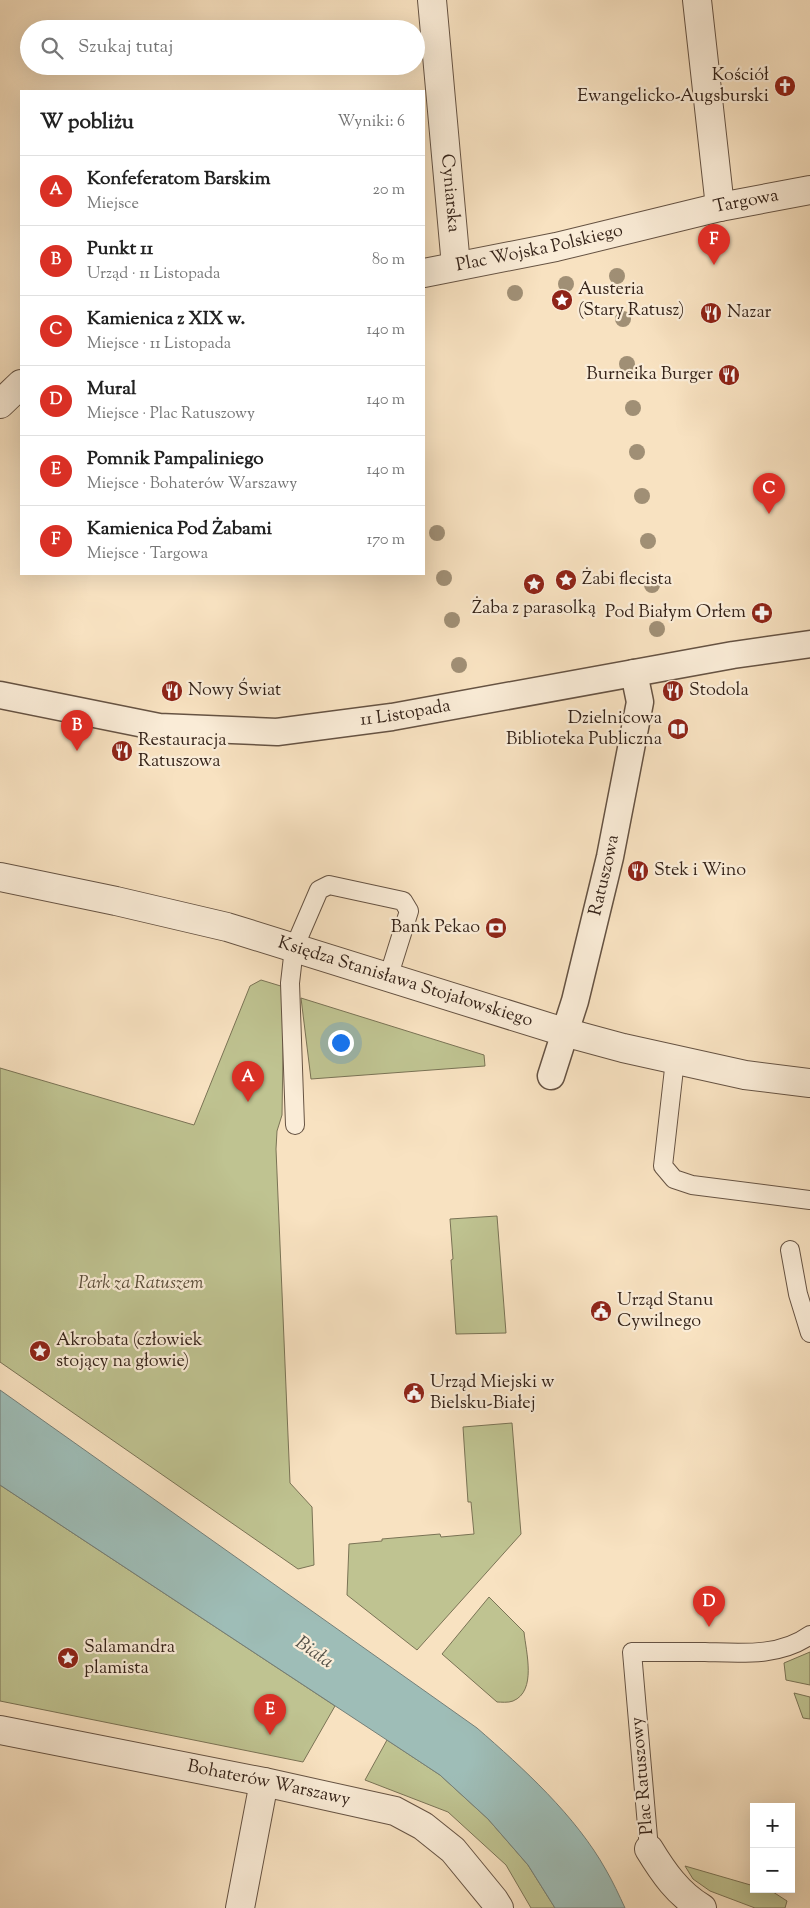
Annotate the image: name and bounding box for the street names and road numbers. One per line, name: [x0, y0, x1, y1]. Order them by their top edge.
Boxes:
street label: Cyniarska: [433, 153, 466, 234]
street label: Targowa: [711, 183, 781, 221]
street label: Plac Wojska Polskiego: [454, 218, 626, 279]
street label: 11 Listopada: [359, 694, 453, 734]
street label: Ratuszowa: [583, 833, 627, 919]
street label: Księdza Stanisława Stojałowskiego: [274, 931, 536, 1034]
street label: Plac Ratuszowy: [625, 1716, 661, 1836]
street label: Bohaterów Warszawy: [185, 1754, 353, 1814]

